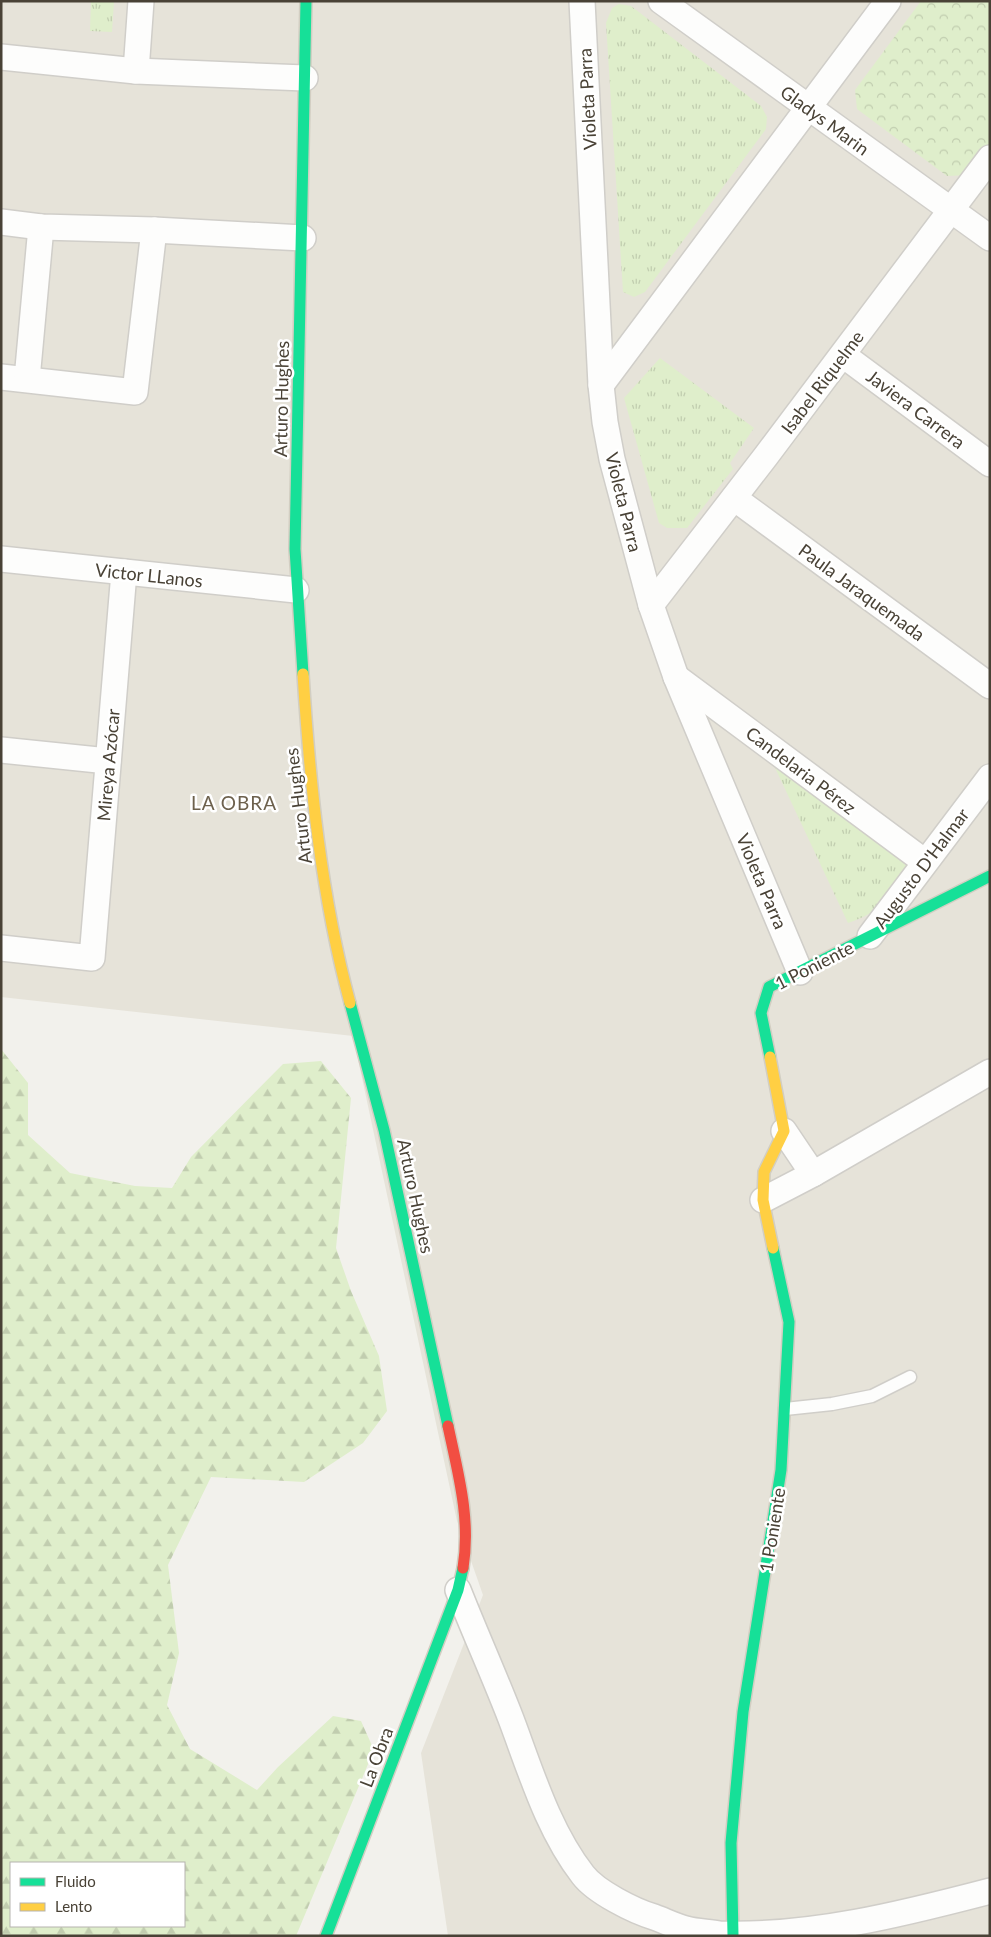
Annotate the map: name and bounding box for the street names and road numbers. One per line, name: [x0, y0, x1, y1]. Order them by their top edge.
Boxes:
street label: Violeta Parra: [573, 48, 601, 150]
street label: Gladys Marin: [776, 80, 874, 160]
street label: Isabel Riquelme: [776, 326, 868, 438]
street label: Arturo Hughes: [269, 340, 293, 457]
street label: Javiera Carrera: [862, 365, 970, 453]
street label: Violeta Parra: [601, 450, 647, 554]
street label: Paula Jaraquemada: [795, 539, 929, 645]
street label: Victor LLanos: [94, 558, 204, 592]
street label: Mireya Azócar: [92, 707, 124, 822]
street label: Candelaria Pérez: [742, 722, 860, 818]
street label: Arturo Hughes: [280, 747, 316, 865]
street label: Augusto D'Halmar: [869, 803, 974, 932]
street label: Violeta Parra: [732, 830, 792, 932]
street label: 1 Poniente: [771, 936, 857, 994]
street label: Arturo Hughes: [393, 1137, 439, 1255]
street label: 1 Poniente: [754, 1486, 790, 1574]
street label: La Obra: [355, 1724, 397, 1790]

